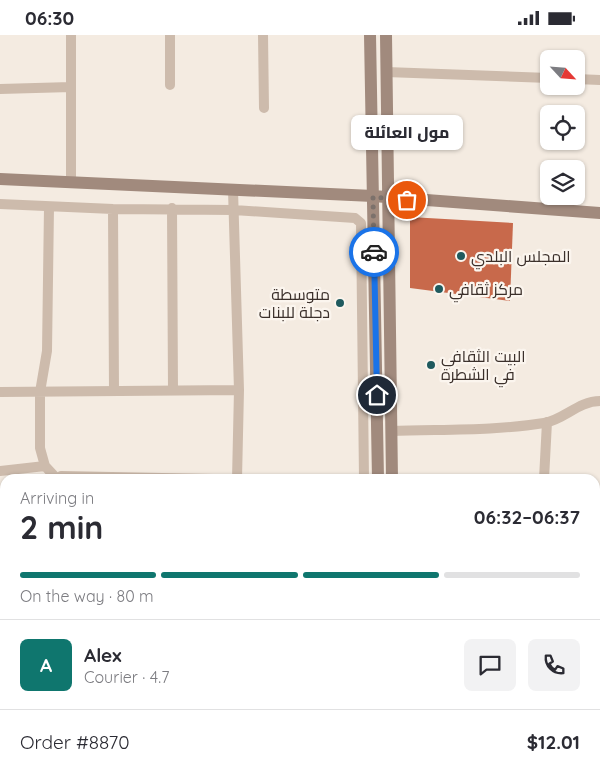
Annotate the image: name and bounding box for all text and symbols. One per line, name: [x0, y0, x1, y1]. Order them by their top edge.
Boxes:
text: 06:30: [25, 6, 74, 30]
north arrow: [540, 50, 585, 95]
map controls: [540, 50, 585, 205]
button: locate: [540, 105, 585, 150]
callout: مول العائلة: [351, 115, 463, 150]
text: مول العائلة: [365, 122, 449, 142]
button: layers: [540, 160, 585, 205]
pin: [386, 179, 428, 221]
icon: bag: [393, 186, 421, 214]
courier: [349, 227, 399, 277]
icon: car: [360, 238, 388, 266]
place label: المجلس البلدي: [471, 246, 571, 270]
marker: المجلس البلدي: [455, 250, 467, 262]
place label: مركز ثقافي: [449, 279, 523, 303]
marker: مركز ثقافي: [433, 283, 445, 295]
place label: متوسطة دجلة للبنات: [259, 284, 330, 322]
marker: متوسطة دجلة للبنات: [334, 297, 346, 309]
place label: البيت الثقافي في الشطرة: [441, 346, 526, 388]
marker: البيت الثقافي في الشطرة: [425, 359, 437, 371]
pin: [356, 374, 398, 416]
icon: home: [363, 381, 391, 409]
text: Arriving in: [20, 488, 94, 508]
text: 06:32–06:37: [474, 505, 580, 529]
text: 2 min: [20, 507, 103, 547]
text: On the way · 80 m: [20, 586, 154, 606]
button: chat: [464, 639, 516, 691]
button: phone: [528, 639, 580, 691]
text: Alex: [84, 643, 122, 667]
text: A: [40, 653, 52, 677]
text: Courier · 4.7: [84, 667, 169, 687]
text: Order #8870: [20, 730, 130, 754]
text: $12.01: [527, 730, 580, 754]

